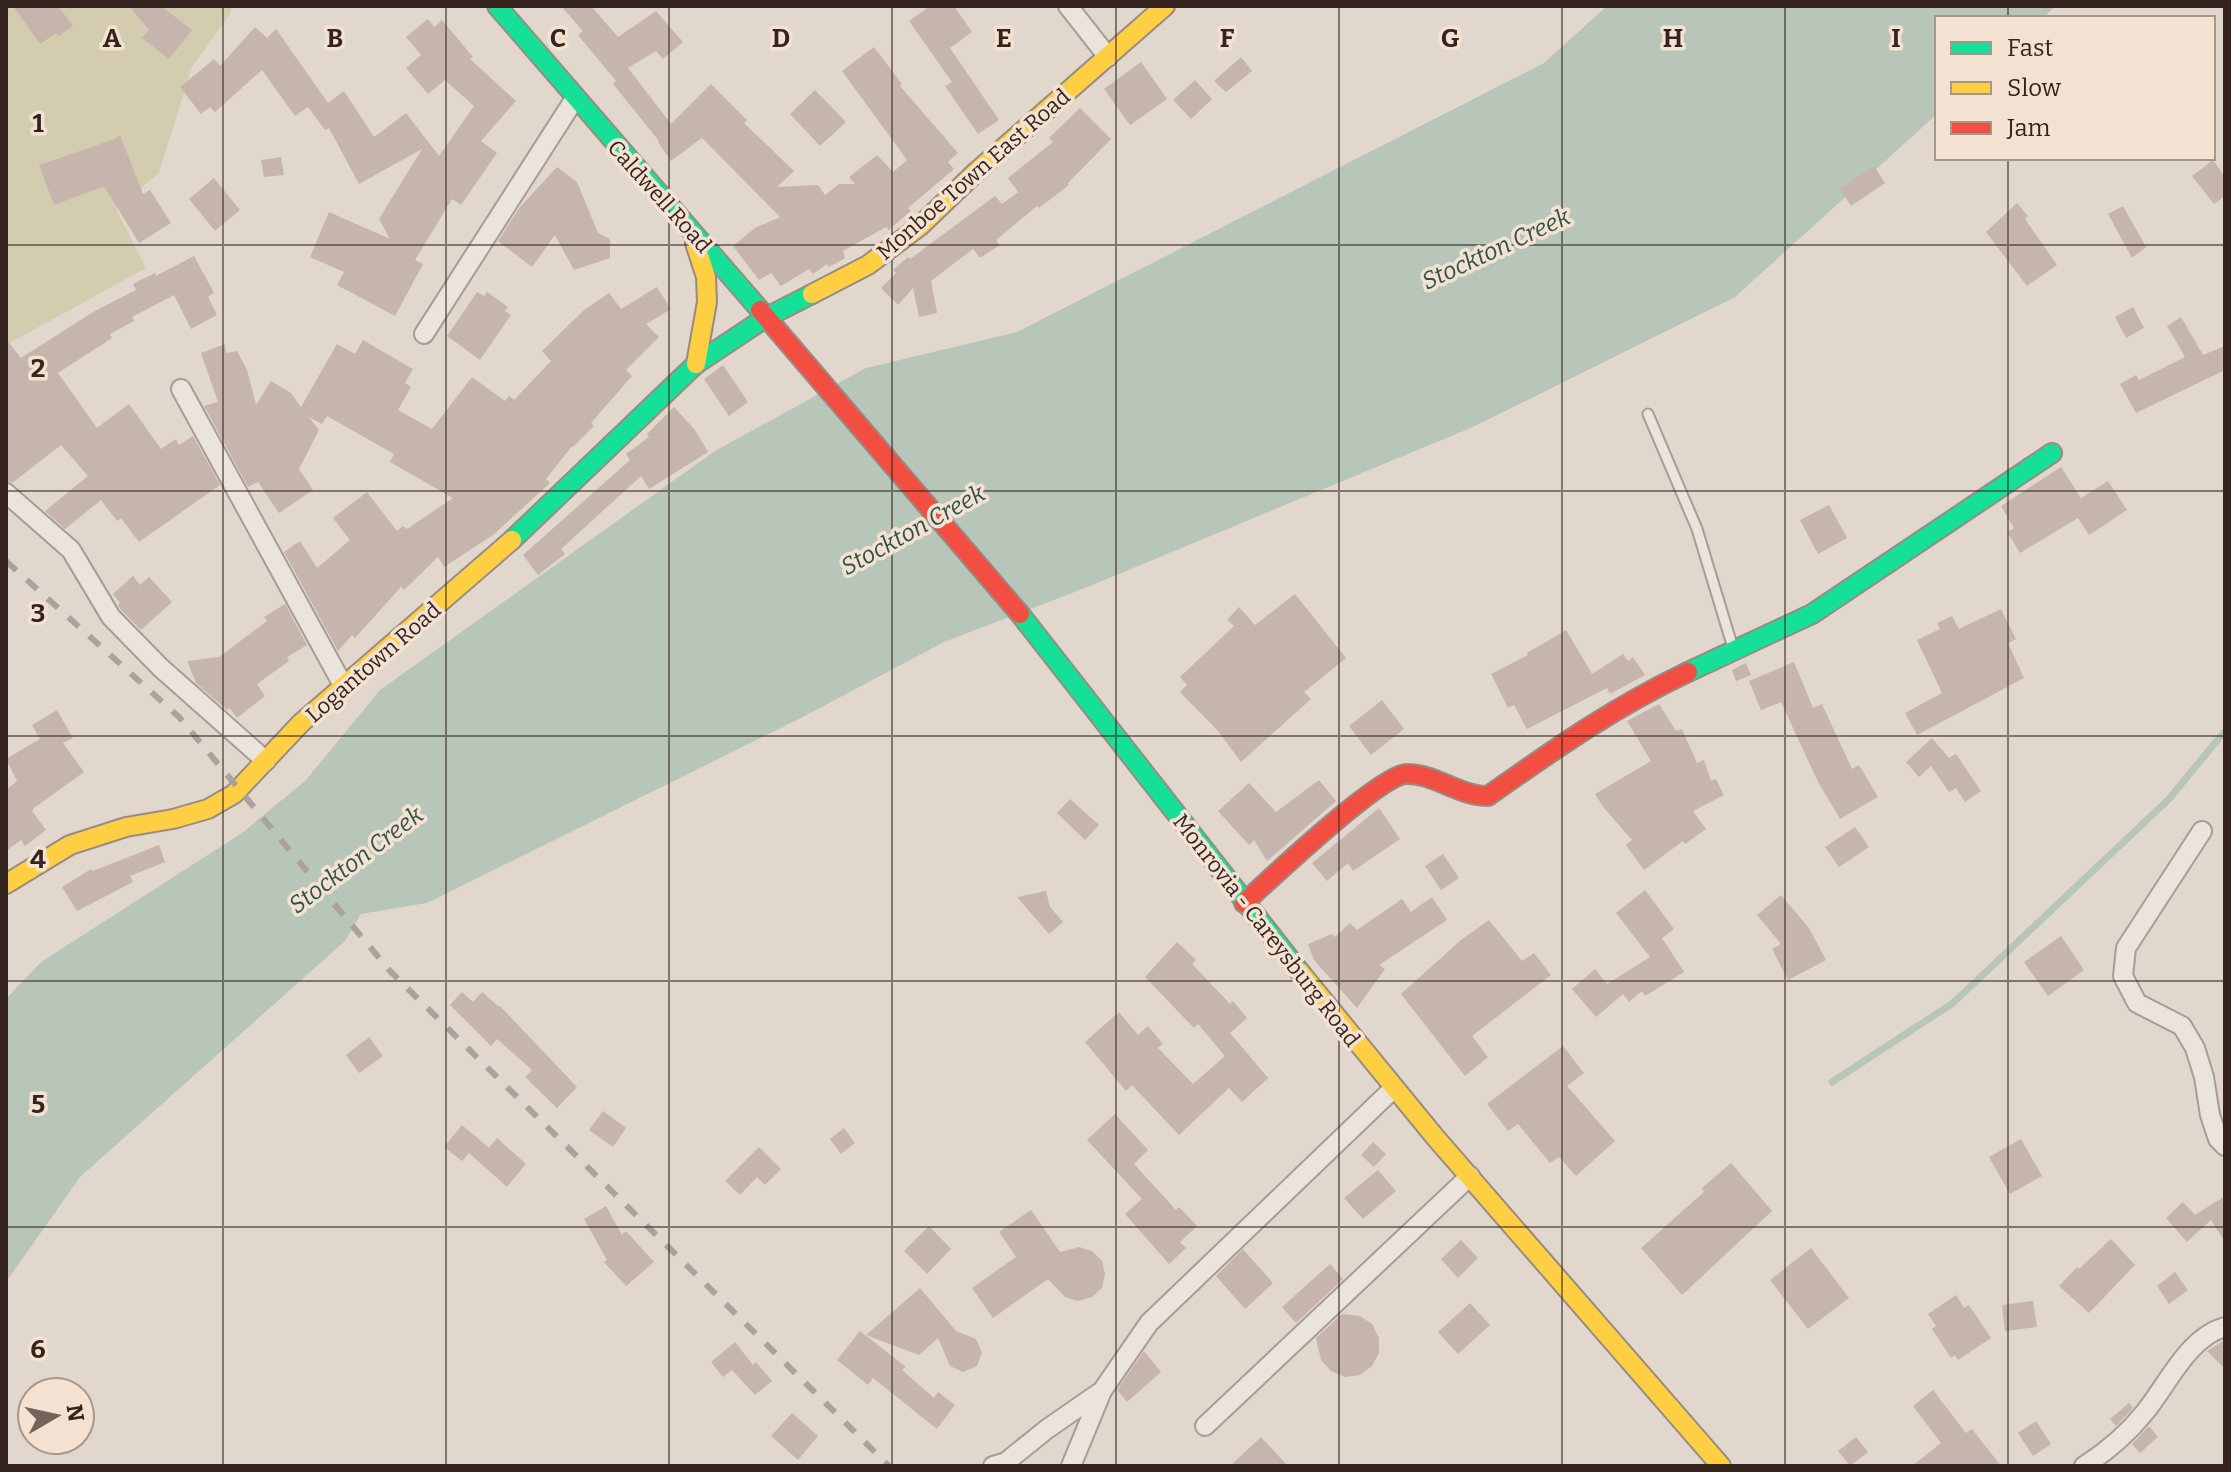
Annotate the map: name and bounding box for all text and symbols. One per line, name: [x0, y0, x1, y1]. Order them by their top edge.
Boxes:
legend: [1935, 16, 2215, 160]
text: A: [103, 23, 122, 54]
text: B: [327, 23, 343, 54]
text: C: [550, 23, 566, 54]
text: D: [772, 23, 790, 54]
text: E: [996, 23, 1012, 54]
text: F: [1220, 23, 1235, 54]
text: G: [1441, 23, 1460, 54]
text: H: [1663, 23, 1683, 54]
text: I: [1891, 23, 1901, 54]
text: Fast: [2007, 34, 2053, 62]
text: Slow: [2007, 74, 2062, 102]
street label: Monboe Town East Road: [871, 83, 1076, 266]
text: 1: [32, 108, 44, 139]
text: Jam: [2006, 114, 2051, 142]
street label: Caldwell Road: [602, 134, 717, 258]
water label: Stockton Creek: [1417, 202, 1575, 296]
text: 2: [31, 353, 45, 384]
water label: Stockton Creek: [836, 478, 991, 581]
street label: Logantown Road: [300, 596, 446, 728]
text: 3: [31, 598, 45, 629]
water label: Stockton Creek: [284, 800, 429, 919]
street label: Monrovia - Careysburg Road: [1167, 808, 1366, 1052]
text: 4: [30, 844, 46, 875]
text: 5: [31, 1089, 45, 1120]
text: 6: [30, 1334, 46, 1365]
north arrow: [16, 1376, 96, 1456]
text: N: [61, 1402, 90, 1423]

